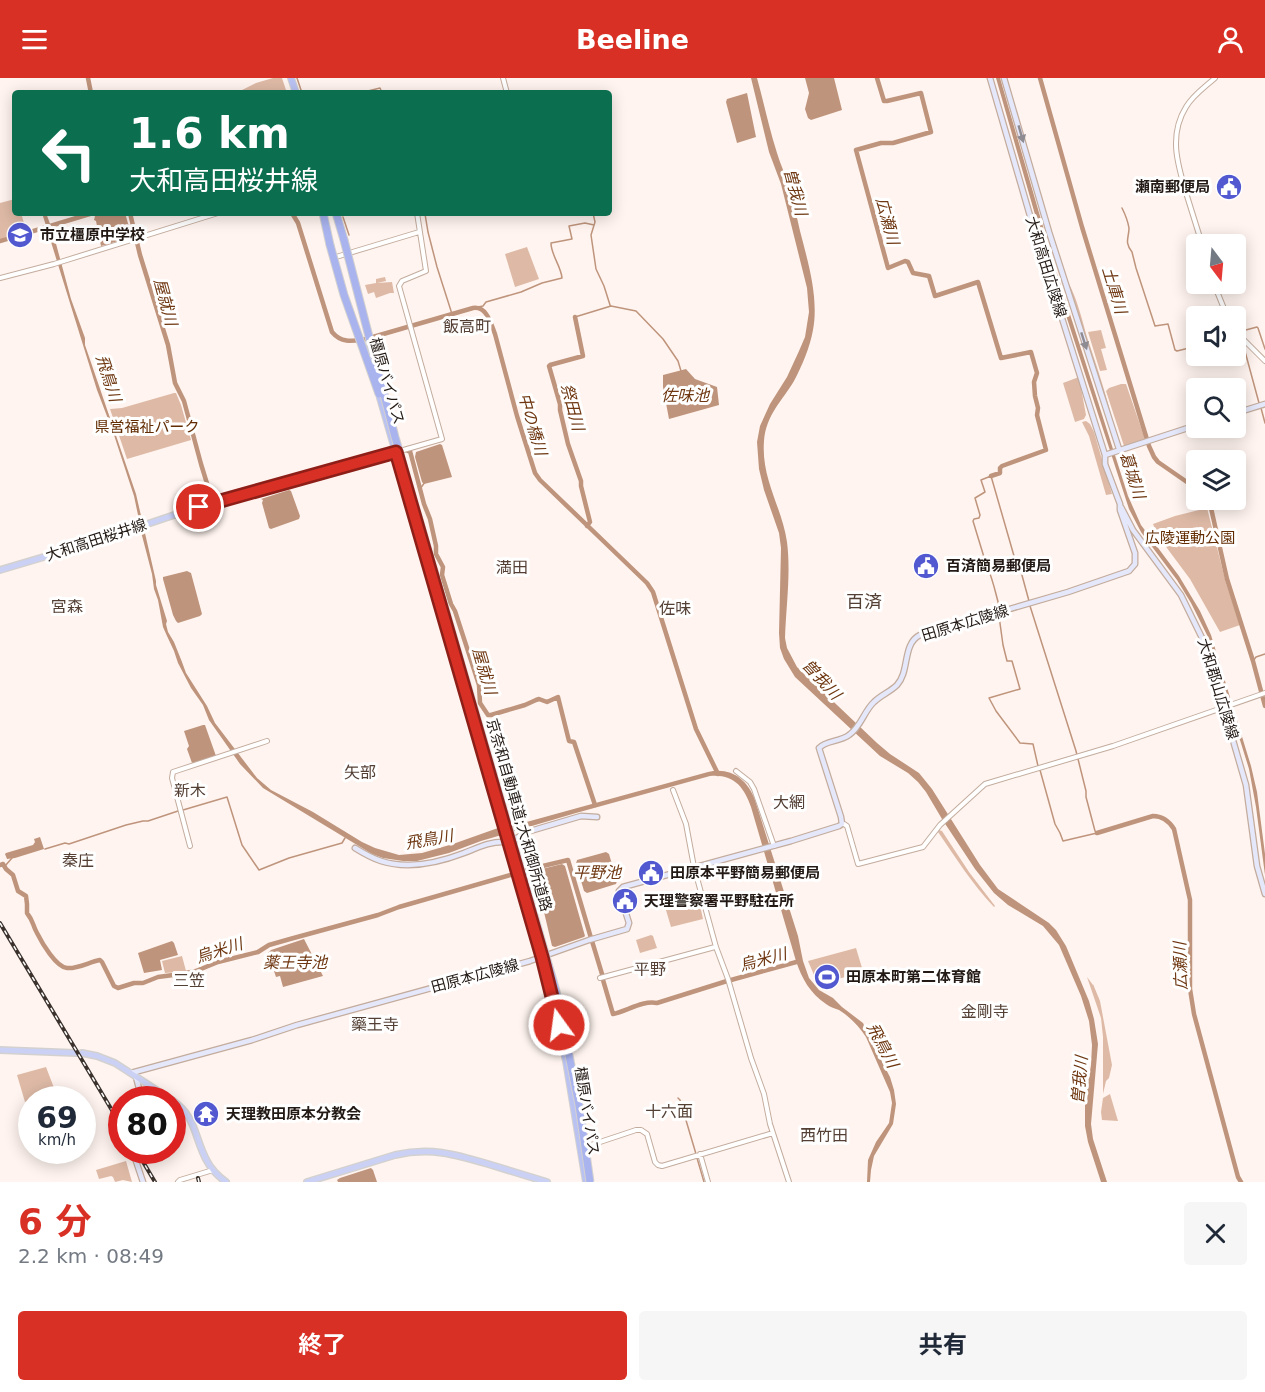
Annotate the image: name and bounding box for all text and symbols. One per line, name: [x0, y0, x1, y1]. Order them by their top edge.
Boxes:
icon: menu: [18, 23, 51, 56]
icon: person: [1214, 23, 1247, 56]
text: Beeline: [576, 24, 689, 55]
text: 1.6 km: [129, 109, 290, 158]
icon: left: [30, 114, 108, 192]
one-way arrow: [1017, 125, 1026, 143]
text: 大和高田桜井線: [129, 165, 318, 196]
water label: 曽我川: [780, 166, 811, 220]
public building icon: 瀬南郵便局: [1214, 172, 1244, 202]
place label: 瀬南郵便局: [1135, 178, 1210, 196]
water label: 広瀬川: [872, 195, 903, 249]
street label: 大和高田広陵線: [1022, 214, 1070, 320]
school or university icon: 市立橿原中学校: [5, 220, 35, 250]
place label: 市立橿原中学校: [40, 226, 145, 244]
north arrow: [1186, 234, 1246, 294]
map controls: [1186, 234, 1246, 510]
water label: 土庫川: [1098, 264, 1131, 318]
water label: 屋就川: [150, 276, 181, 330]
button: sound: [1186, 306, 1246, 366]
district label: 飯高町: [443, 317, 491, 336]
one-way arrow: [1080, 332, 1089, 350]
street label: 橿原バイパス: [366, 335, 408, 427]
water label: 飛鳥川: [92, 352, 126, 406]
button: search: [1186, 378, 1246, 438]
water label: 祭田川: [557, 381, 588, 435]
water label: 佐味池: [661, 386, 711, 405]
water label: 中の橋川: [515, 391, 551, 459]
park label: 県営福祉パーク: [94, 418, 200, 436]
water label: 葛城川: [1116, 449, 1150, 503]
button: layers: [1186, 450, 1246, 510]
pin: [173, 481, 224, 532]
icon: arrive: [182, 490, 215, 523]
street label: 大和高田桜井線: [43, 515, 149, 565]
park label: 広陵運動公園: [1145, 529, 1235, 547]
public building icon: 百済簡易郵便局: [911, 551, 941, 581]
place label: 百済簡易郵便局: [946, 557, 1051, 575]
district label: 満田: [496, 558, 528, 577]
district label: 百済: [846, 591, 882, 612]
district label: 宮森: [51, 597, 83, 616]
district label: 佐味: [659, 599, 691, 618]
street label: 田原本広陵線: [919, 601, 1011, 645]
street label: 大和郡山広陵線: [1194, 636, 1242, 742]
water label: 屋就川: [469, 645, 501, 699]
water label: 曽我川: [798, 655, 846, 705]
street label: 京奈和自動車道;大和御所道路: [483, 716, 555, 914]
district label: 矢部: [344, 763, 376, 782]
district label: 新木: [174, 781, 206, 800]
district label: 大網: [773, 793, 805, 812]
water label: 飛鳥川: [404, 826, 456, 853]
district label: 秦庄: [62, 851, 94, 870]
public building icon: 田原本平野簡易郵便局: [636, 858, 666, 888]
water label: 平野池: [573, 863, 623, 882]
place label: 田原本平野簡易郵便局: [670, 864, 820, 882]
public building icon: 天理警察署平野駐在所: [610, 886, 640, 916]
place label: 天理警察署平野駐在所: [644, 892, 794, 910]
water label: 烏米川: [193, 933, 247, 967]
water label: 広瀬川: [1170, 940, 1191, 990]
water label: 烏米川: [737, 944, 791, 975]
water label: 薬王寺池: [263, 953, 329, 972]
street label: 田原本広陵線: [429, 956, 521, 996]
district label: 平野: [634, 960, 666, 979]
sports icon: 田原本町第二体育館: [812, 962, 842, 992]
place label: 田原本町第二体育館: [846, 968, 981, 986]
district label: 三笠: [173, 971, 205, 990]
position arrow: [527, 993, 591, 1057]
district label: 金剛寺: [961, 1002, 1009, 1021]
district label: 藥王寺: [351, 1015, 399, 1034]
water label: 飛鳥川: [863, 1020, 903, 1073]
water label: 曽我川: [1068, 1053, 1091, 1105]
street label: 橿原バイパス: [571, 1065, 603, 1157]
speed limit sign: 80: [108, 1086, 186, 1164]
temple icon: 天理教田原本分教会: [191, 1099, 221, 1129]
text: 69: [36, 1100, 78, 1135]
district label: 十六面: [645, 1102, 693, 1121]
place label: 天理教田原本分教会: [226, 1105, 361, 1123]
district label: 西竹田: [800, 1126, 848, 1145]
text: km/h: [38, 1131, 76, 1149]
text: 6 分: [18, 1201, 92, 1242]
button: close: [1184, 1202, 1247, 1265]
text: 2.2 km · 08:49: [18, 1244, 164, 1268]
button: 終了: [18, 1311, 627, 1380]
button: 共有: [639, 1311, 1247, 1380]

